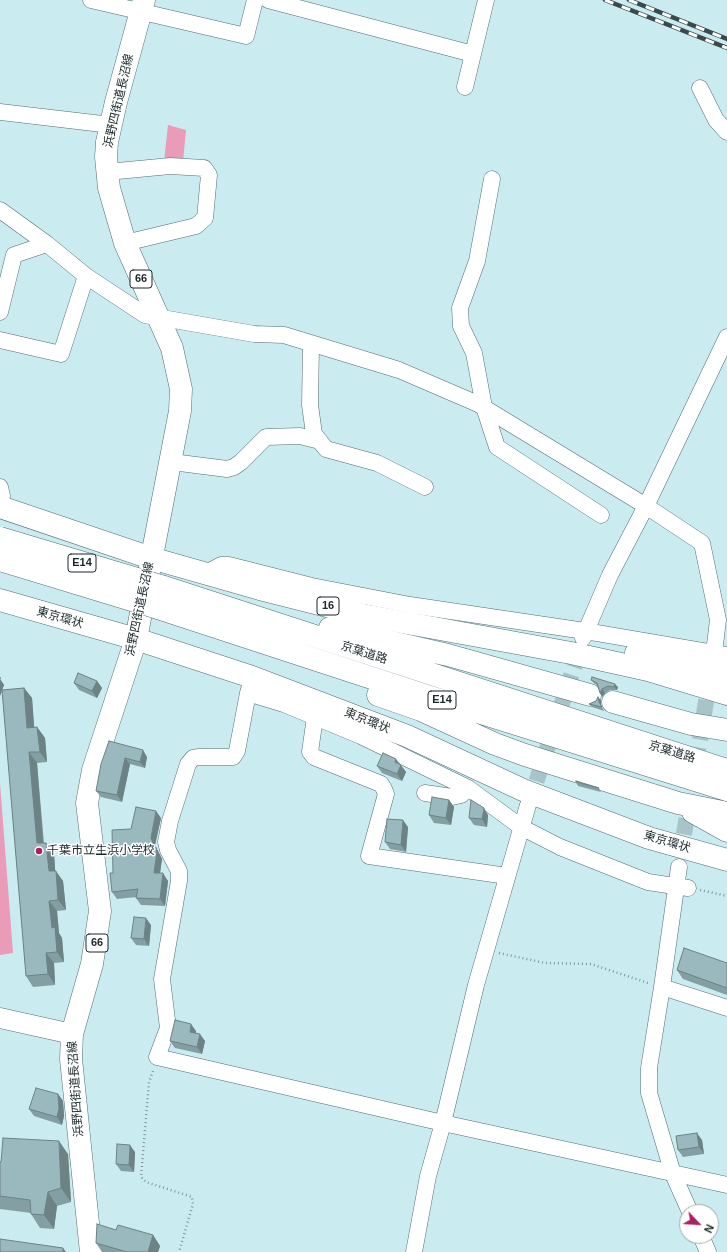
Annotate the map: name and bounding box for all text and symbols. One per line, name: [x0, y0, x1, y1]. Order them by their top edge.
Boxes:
street label: 浜野四街道長沼線: [101, 53, 137, 149]
road number: 66: [130, 270, 152, 288]
road number: E14: [68, 554, 96, 572]
street label: 浜野四街道長沼線: [123, 561, 157, 657]
road number: 16: [317, 597, 339, 615]
street label: 東京環状: [35, 604, 85, 632]
street label: 京葉道路: [339, 639, 389, 667]
road number: E14: [428, 691, 456, 709]
street label: 東京環状: [342, 705, 392, 737]
street label: 京葉道路: [647, 738, 697, 766]
street label: 東京環状: [642, 828, 692, 856]
place label: 千葉市立生浜小学校: [47, 844, 155, 858]
marker: 千葉市立生浜小学校: [34, 846, 44, 856]
road number: 66: [86, 934, 108, 952]
street label: 浜野四街道長沼線: [65, 1041, 87, 1137]
north arrow: [679, 1204, 719, 1244]
text: N: [702, 1223, 716, 1235]

